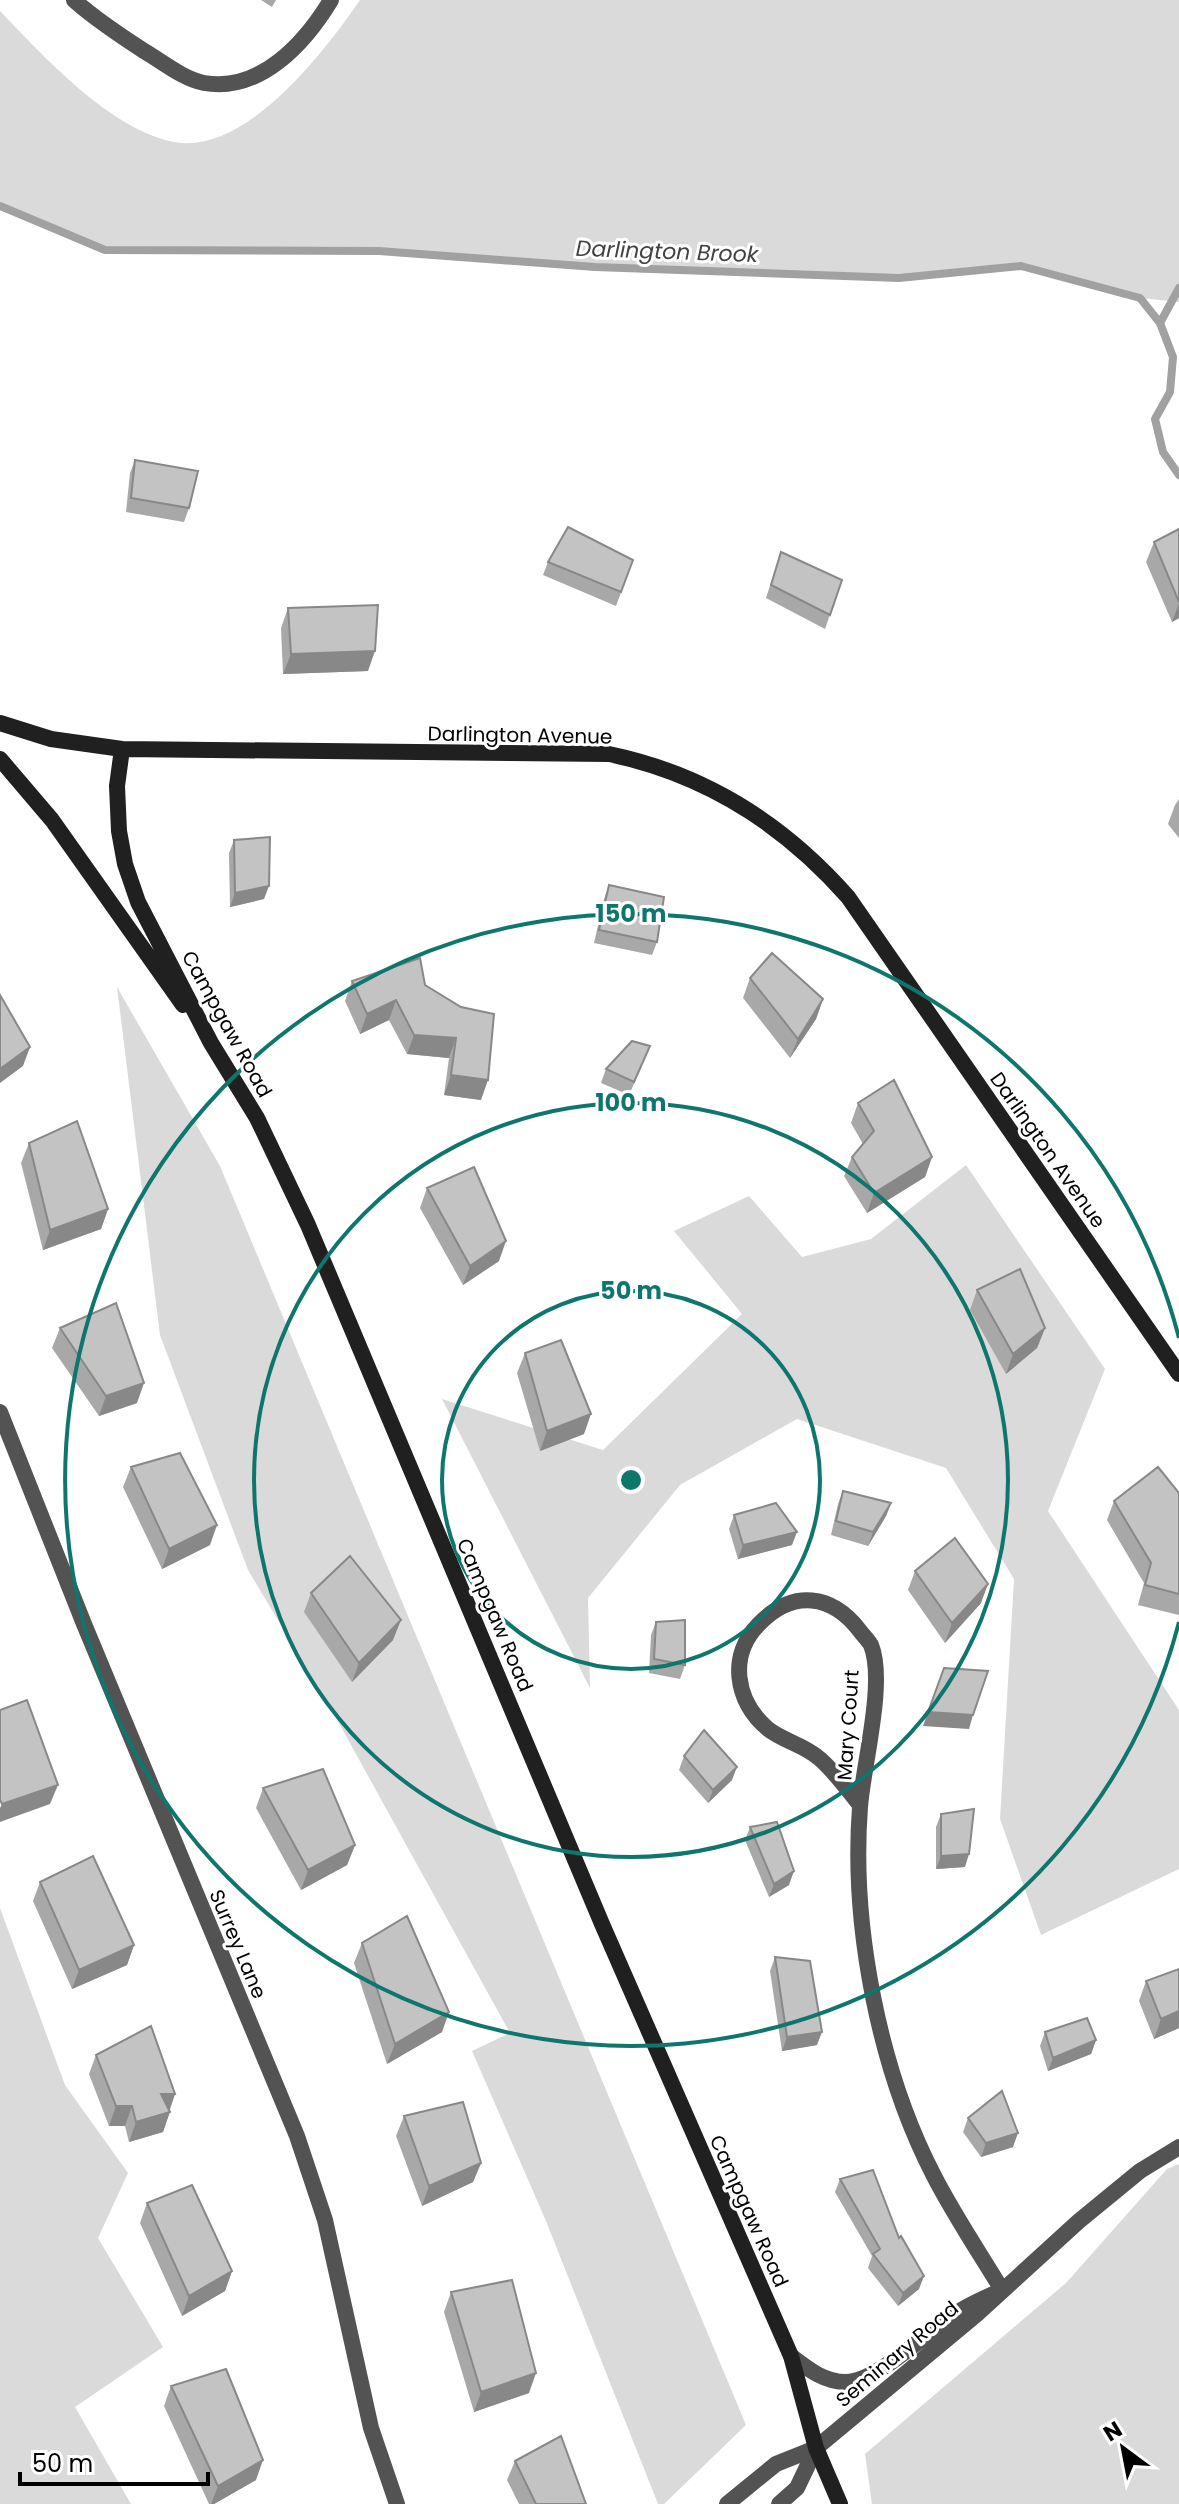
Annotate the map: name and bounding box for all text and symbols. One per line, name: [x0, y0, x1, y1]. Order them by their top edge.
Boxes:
water label: Darlington Brook: [575, 233, 760, 270]
street label: Darlington Avenue: [427, 719, 613, 751]
text: 150 m: [596, 897, 666, 930]
street label: Campgaw Road: [175, 946, 279, 1102]
street label: Darlington Avenue: [984, 1066, 1112, 1234]
text: 100 m: [596, 1086, 666, 1119]
text: 50 m: [600, 1274, 662, 1307]
centre of rings: [617, 1466, 645, 1494]
street label: Campgaw Road: [450, 1534, 540, 1696]
street label: Mary Court: [830, 1669, 866, 1781]
street label: Surrey Lane: [202, 1885, 274, 2003]
street label: Campgaw Road: [703, 2130, 795, 2292]
street label: Seminary Road: [830, 2294, 964, 2414]
north arrow: [1083, 2408, 1163, 2488]
text: N: [1097, 2414, 1128, 2449]
scale bar: [20, 2436, 208, 2486]
text: 50 m: [32, 2447, 93, 2480]

